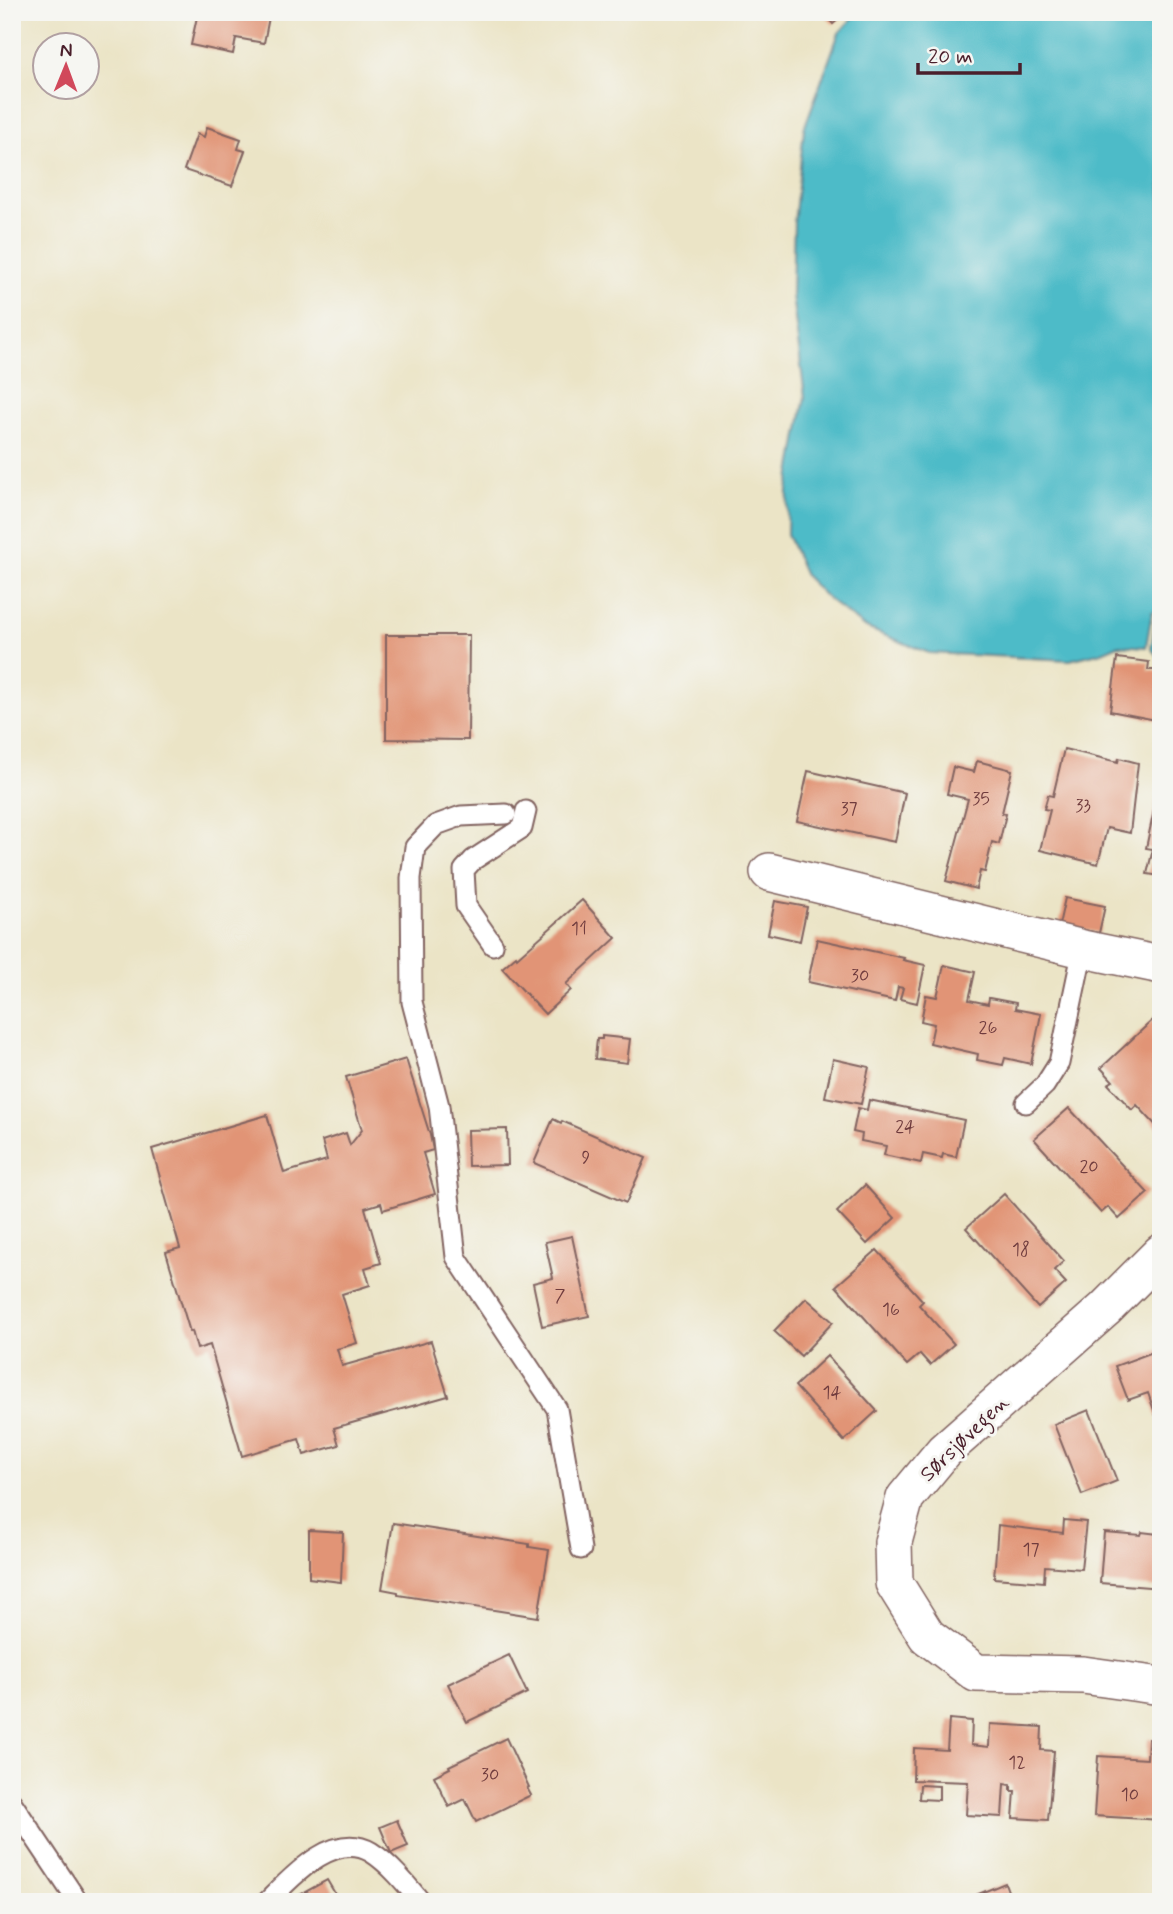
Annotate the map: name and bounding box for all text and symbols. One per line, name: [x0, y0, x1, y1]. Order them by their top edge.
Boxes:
north arrow: [32, 32, 102, 102]
scale bar: [918, 32, 1019, 76]
text: N: [60, 38, 73, 63]
text: 20 m: [928, 43, 973, 71]
house number: 35: [972, 787, 990, 811]
house number: 33: [1075, 794, 1091, 818]
house number: 37: [840, 797, 858, 821]
house number: 11: [571, 917, 587, 941]
house number: 30: [851, 964, 869, 988]
house number: 26: [979, 1016, 997, 1040]
house number: 24: [895, 1115, 915, 1139]
house number: 9: [582, 1146, 591, 1170]
house number: 20: [1079, 1155, 1099, 1179]
house number: 18: [1012, 1238, 1030, 1262]
house number: 7: [555, 1284, 566, 1308]
house number: 16: [882, 1298, 900, 1322]
house number: 14: [823, 1381, 842, 1405]
street label: Sørsjøvegen: [914, 1389, 1017, 1490]
house number: 17: [1022, 1538, 1040, 1562]
house number: 12: [1008, 1751, 1026, 1775]
house number: 30: [481, 1763, 499, 1787]
house number: 10: [1121, 1783, 1139, 1807]

